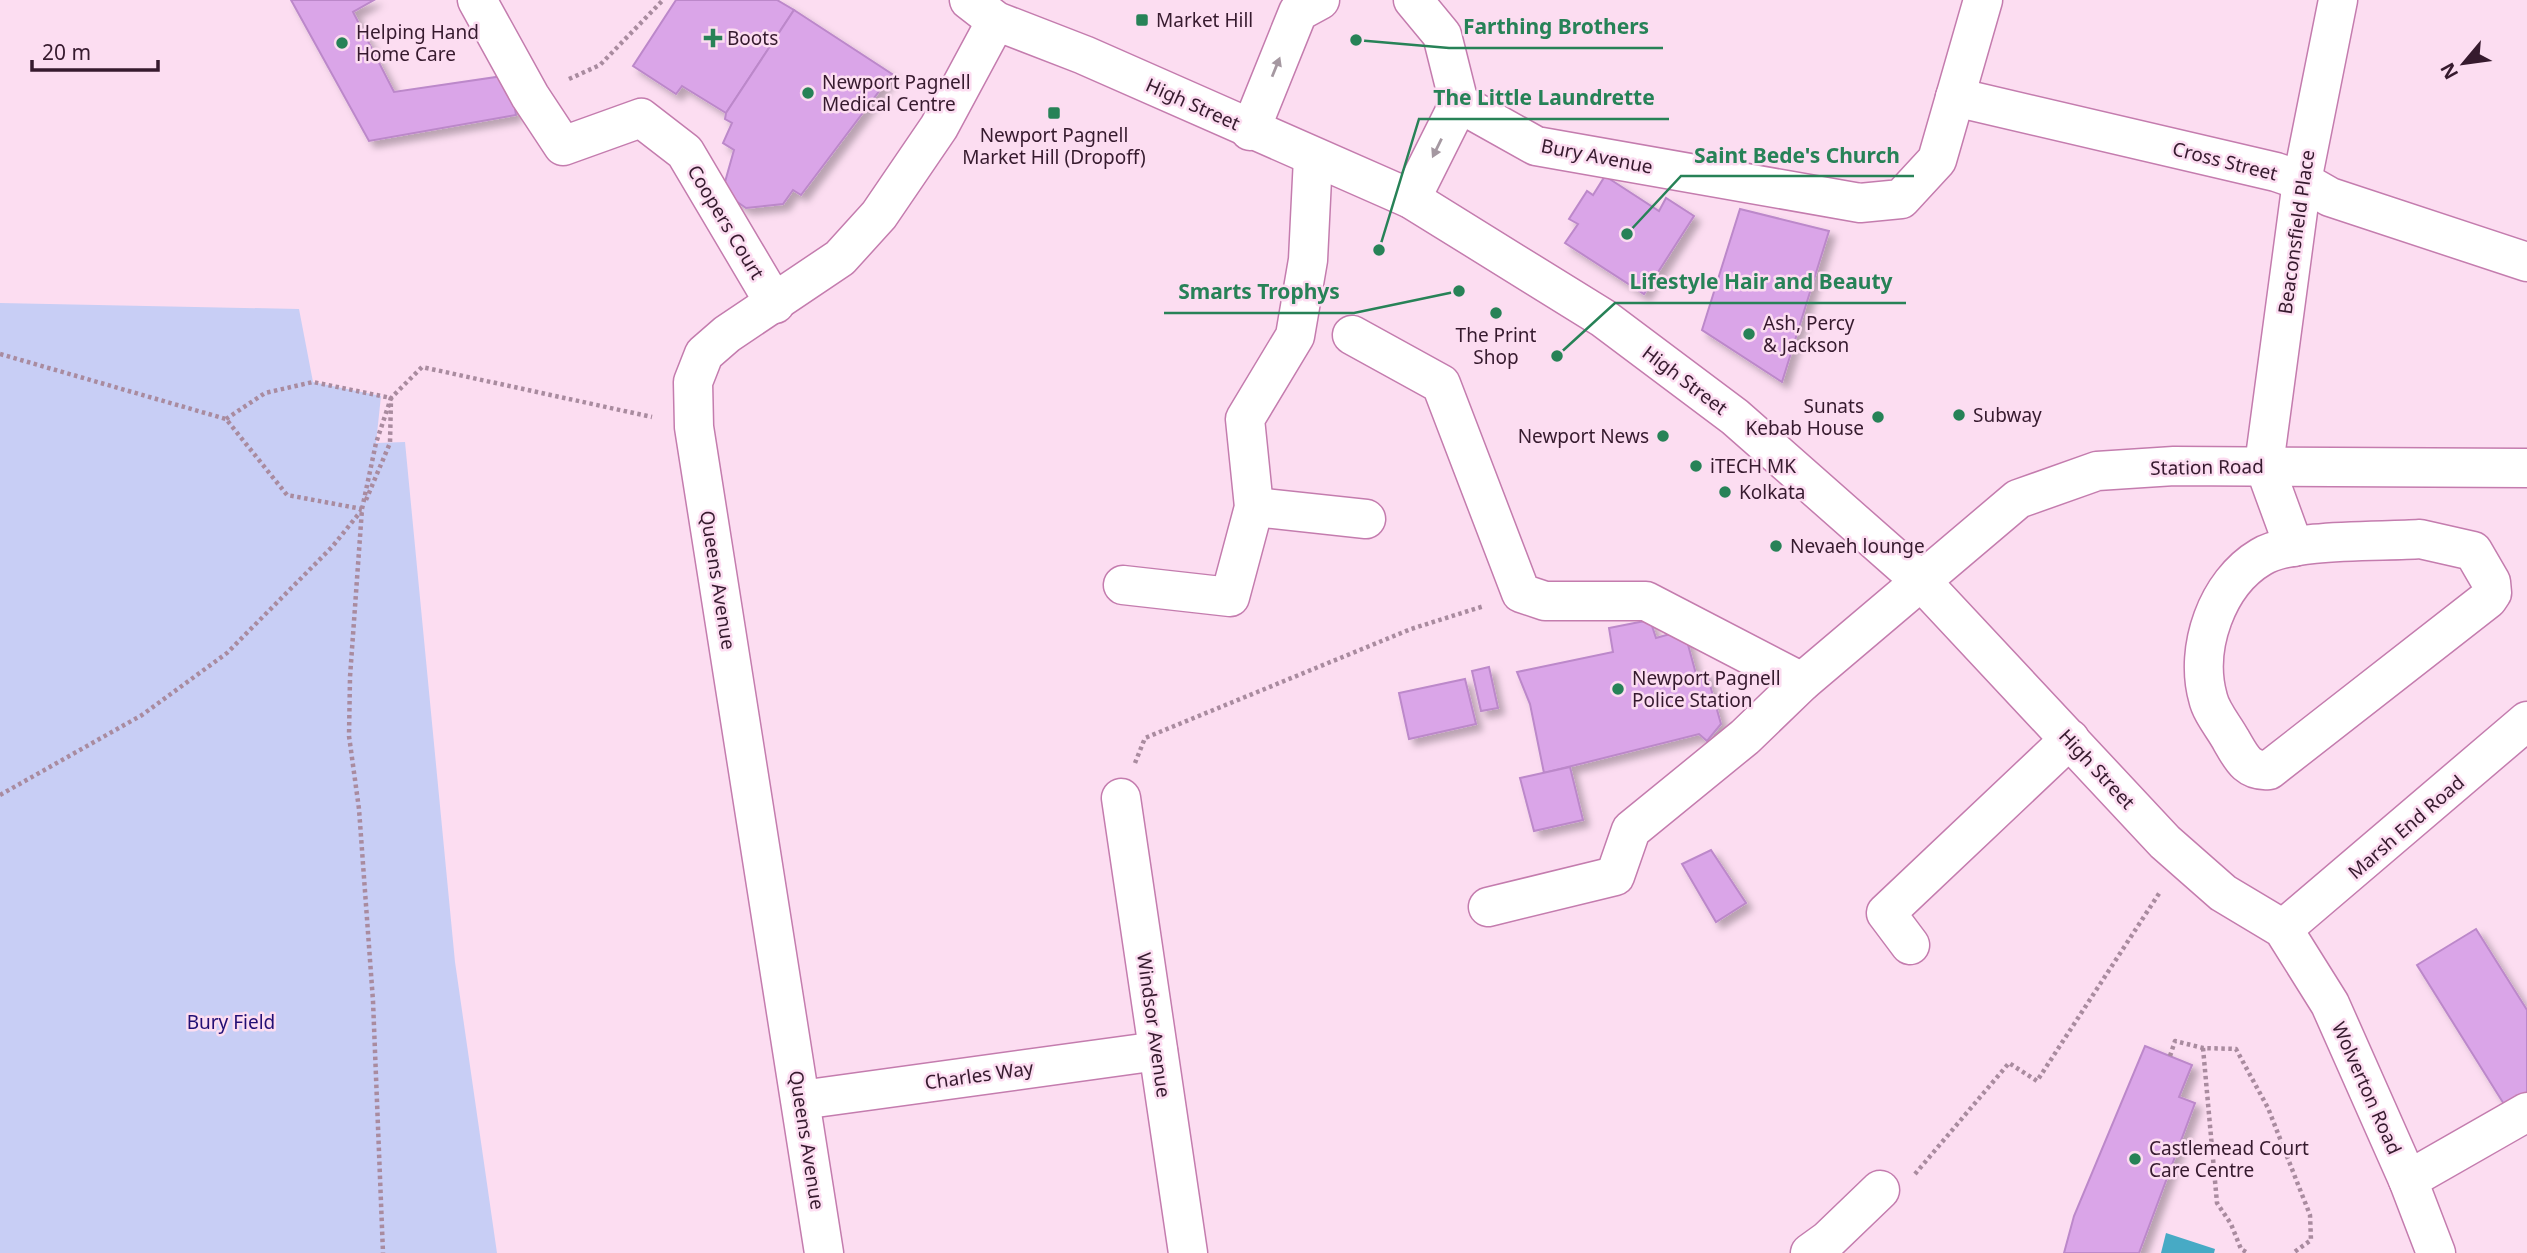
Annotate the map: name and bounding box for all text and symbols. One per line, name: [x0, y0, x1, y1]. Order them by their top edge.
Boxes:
callout: Farthing Brothers: [1449, 6, 1663, 48]
place label: Market Hill: [1156, 7, 1253, 33]
marker: Market Hill: [1134, 12, 1150, 28]
text: Farthing Brothers: [1463, 12, 1649, 40]
place label: Helping Hand Home Care: [356, 19, 479, 67]
place label: Boots: [727, 25, 778, 51]
scale bar: [32, 28, 158, 72]
north arrow: [2429, 28, 2499, 98]
marker: Boots: [705, 30, 721, 46]
marker: Helping Hand Home Care: [334, 35, 350, 51]
text: 20 m: [42, 38, 91, 66]
one-way arrow: [1270, 57, 1281, 78]
text: N: [2434, 58, 2464, 84]
place label: Newport Pagnell Medical Centre: [822, 69, 971, 117]
street label: High Street: [1142, 72, 1244, 136]
callout: The Little Laundrette: [1419, 77, 1669, 119]
text: The Little Laundrette: [1433, 83, 1655, 111]
marker: Newport Pagnell Medical Centre: [800, 85, 816, 101]
marker: Newport Pagnell Market Hill (Dropoff): [1046, 105, 1062, 121]
place label: Newport Pagnell Market Hill (Dropoff): [962, 122, 1146, 170]
street label: Bury Avenue: [1539, 132, 1655, 180]
callout: Saint Bede's Church: [1681, 134, 1914, 176]
street label: Cross Street: [2170, 135, 2280, 187]
one-way arrow: [1431, 138, 1442, 158]
text: Saint Bede's Church: [1694, 141, 1900, 169]
street label: Beaconsfield Place: [2272, 148, 2320, 316]
street label: Coopers Court: [682, 160, 770, 284]
callout: Lifestyle Hair and Beauty: [1615, 261, 1906, 303]
text: Lifestyle Hair and Beauty: [1629, 267, 1893, 295]
callout: Smarts Trophys: [1164, 271, 1354, 313]
text: Smarts Trophys: [1178, 277, 1340, 305]
marker: The Print Shop: [1488, 305, 1504, 321]
place label: Ash, Percy & Jackson: [1763, 310, 1855, 358]
place label: The Print Shop: [1456, 322, 1537, 370]
marker: Ash, Percy & Jackson: [1741, 326, 1757, 342]
street label: High Street: [1637, 339, 1733, 421]
place label: Sunats Kebab House: [1745, 393, 1864, 441]
place label: Subway: [1973, 402, 2042, 428]
marker: Subway: [1951, 407, 1967, 423]
marker: Sunats Kebab House: [1870, 409, 1886, 425]
place label: Newport News: [1518, 423, 1649, 449]
marker: Newport News: [1655, 428, 1671, 444]
place label: iTECH MK: [1710, 453, 1796, 479]
street label: Station Road: [2150, 453, 2264, 481]
marker: iTECH MK: [1688, 458, 1704, 474]
place label: Kolkata: [1739, 479, 1805, 505]
marker: Kolkata: [1717, 484, 1733, 500]
street label: Queens Avenue: [694, 509, 742, 651]
place label: Nevaeh lounge: [1790, 533, 1925, 559]
marker: Nevaeh lounge: [1768, 538, 1784, 554]
place label: Newport Pagnell Police Station: [1632, 665, 1781, 713]
marker: Newport Pagnell Police Station: [1610, 681, 1626, 697]
street label: High Street: [2053, 723, 2141, 815]
street label: Marsh End Road: [2342, 769, 2470, 885]
street label: Windsor Avenue: [1131, 951, 1177, 1099]
park label: Bury Field: [187, 1009, 275, 1035]
street label: Wolverton Road: [2326, 1018, 2408, 1158]
street label: Charles Way: [923, 1054, 1035, 1095]
street label: Queens Avenue: [783, 1069, 831, 1211]
place label: Castlemead Court Care Centre: [2149, 1135, 2309, 1183]
marker: Castlemead Court Care Centre: [2127, 1151, 2143, 1167]

